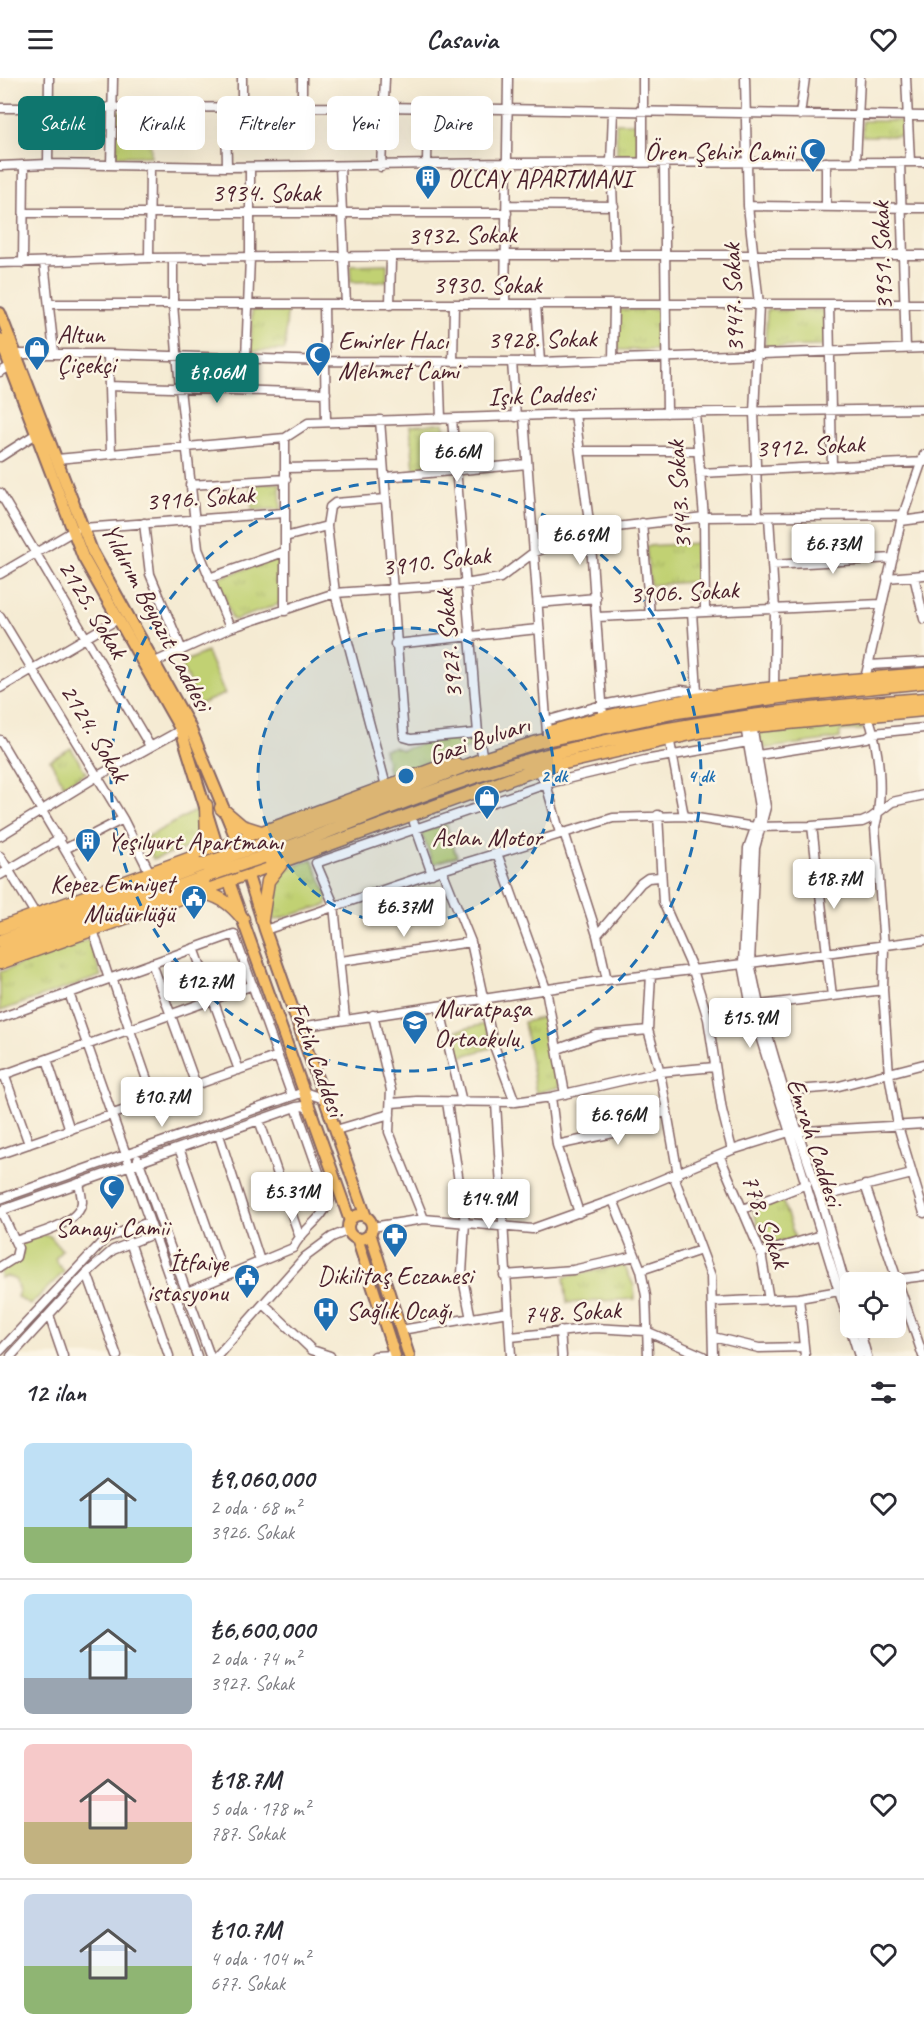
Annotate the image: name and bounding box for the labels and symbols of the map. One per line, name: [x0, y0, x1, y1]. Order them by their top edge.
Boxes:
place label: Ören Şehir Camii: [644, 135, 797, 168]
mosque icon: Ören Şehir Camii: [798, 136, 828, 174]
place label: OLCAY APARTMANI: [448, 162, 637, 195]
building icon: OLCAY APARTMANI: [413, 163, 443, 201]
street label: 3934. Sokak: [211, 176, 322, 209]
street label: 3951. Sokak: [864, 199, 900, 311]
street label: 3932. Sokak: [407, 218, 518, 252]
street label: 3947. Sokak: [715, 241, 751, 353]
street label: 3930. Sokak: [432, 268, 543, 301]
place label: Altun Çiçekçi: [57, 318, 119, 381]
street label: 3928. Sokak: [487, 322, 598, 356]
place label: Emirler Hacı Mehmet Cami: [338, 324, 462, 387]
shop icon: Altun Çiçekçi: [22, 334, 52, 372]
mosque icon: Emirler Hacı Mehmet Cami: [303, 340, 333, 378]
pin: ₺9.06M: [168, 353, 266, 404]
street label: Işık Caddesi: [487, 377, 598, 413]
street label: 3912. Sokak: [755, 427, 867, 465]
pin: ₺6.6M: [415, 432, 499, 483]
street label: 3943. Sokak: [659, 438, 699, 551]
street label: 3916. Sokak: [144, 478, 257, 518]
pin: ₺6.69M: [531, 515, 629, 566]
street label: Yıldırım Beyazıt Caddesi: [94, 517, 222, 719]
pin: ₺6.73M: [784, 524, 882, 575]
street label: 3910. Sokak: [380, 538, 494, 584]
street label: 2125. Sokak: [51, 554, 136, 666]
street label: 3906. Sokak: [629, 573, 741, 611]
street label: 3927. Sokak: [428, 587, 470, 700]
street label: 2124. Sokak: [53, 678, 138, 790]
street label: Gazi Bulvarı: [424, 707, 535, 773]
text: 2 dk: [541, 765, 569, 787]
text: 4 dk: [688, 765, 716, 787]
centre of rings: [396, 766, 416, 786]
shop icon: Aslan Motor: [472, 783, 502, 821]
place label: Aslan Motor: [432, 821, 544, 854]
place label: Yeşilyurt Apartmanı: [107, 825, 284, 858]
building icon: Yeşilyurt Apartmanı: [73, 826, 103, 864]
pin: ₺18.7M: [785, 859, 883, 910]
place label: Kepez Emniyet Müdürlüğü: [50, 867, 177, 930]
public building icon: Kepez Emniyet Müdürlüğü: [179, 883, 209, 921]
pin: ₺6.37M: [355, 887, 453, 938]
pin: ₺12.7M: [156, 962, 254, 1013]
place label: Muratpaşa Ortaokulu: [434, 992, 533, 1055]
street label: Fatih Caddesi: [281, 997, 354, 1124]
pin: ₺15.9M: [701, 998, 799, 1049]
school or university icon: Muratpaşa Ortaokulu: [400, 1008, 430, 1046]
street label: Emrah Caddesi: [779, 1074, 852, 1213]
pin: ₺10.7M: [113, 1077, 211, 1128]
pin: ₺6.96M: [569, 1095, 667, 1146]
street label: 778. Sokak: [734, 1170, 799, 1274]
pin: ₺5.31M: [243, 1172, 341, 1223]
mosque icon: Sanayi Camii: [97, 1173, 127, 1211]
pin: ₺14.9M: [440, 1179, 538, 1230]
place label: Sanayi Camii: [55, 1211, 172, 1244]
pharmacy icon: Dikilitaş Eczanesi: [380, 1221, 410, 1259]
place label: İtfaiye istasyonu: [147, 1246, 230, 1309]
place label: Dikilitaş Eczanesi: [317, 1259, 476, 1292]
public building icon: İtfaiye istasyonu: [232, 1262, 262, 1300]
street label: 748. Sokak: [522, 1293, 623, 1331]
place label: Sağlık Ocağı: [346, 1294, 453, 1327]
hospital icon: Sağlık Ocağı: [311, 1295, 341, 1333]

